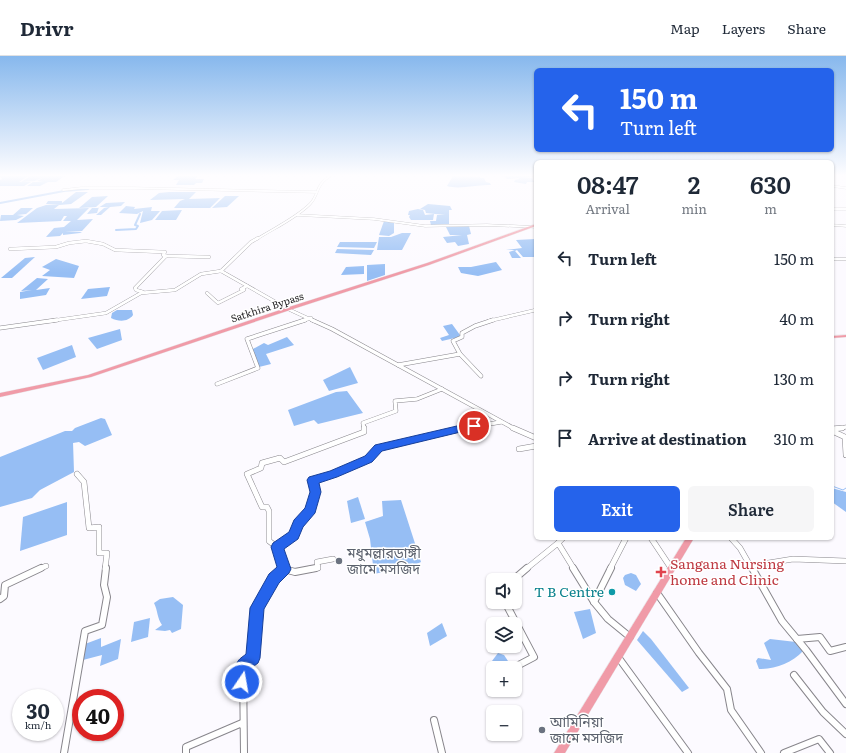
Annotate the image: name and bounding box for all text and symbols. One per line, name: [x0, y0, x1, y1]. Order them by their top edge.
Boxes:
text: Drivr: [20, 14, 74, 42]
text: Map: [670, 18, 700, 38]
text: Layers: [722, 18, 765, 38]
text: Share: [787, 18, 826, 38]
text: 150 m: [620, 76, 698, 118]
icon: left: [554, 84, 606, 136]
text: Turn left: [620, 114, 697, 141]
text: 08:47: [577, 166, 638, 201]
text: 2: [688, 166, 700, 201]
text: 630: [750, 166, 791, 201]
text: Arrival: [585, 199, 630, 218]
text: min: [681, 199, 707, 218]
text: m: [764, 199, 777, 218]
icon: left: [554, 247, 576, 269]
text: Turn left: [588, 247, 657, 270]
text: 150 m: [774, 247, 814, 270]
street label: Satkhira Bypass: [228, 288, 306, 325]
icon: right: [554, 307, 576, 329]
text: Turn right: [588, 307, 670, 330]
text: 40 m: [780, 307, 814, 330]
icon: right: [554, 367, 576, 389]
text: Turn right: [588, 367, 670, 390]
text: 130 m: [774, 367, 814, 390]
pin: [457, 409, 491, 443]
icon: arrive: [463, 415, 485, 437]
icon: arrive: [554, 427, 576, 449]
text: Arrive at destination: [588, 427, 747, 450]
text: 310 m: [774, 427, 814, 450]
button: Exit: [554, 486, 680, 532]
button: Share: [688, 486, 814, 532]
place label: মধুমল্লারডাঙ্গী জামে মসজিদ: [346, 542, 421, 578]
place label: Sangana Nursing home and Clinic: [670, 553, 784, 589]
marker: মধুমল্লারডাঙ্গী জামে মসজিদ: [334, 556, 344, 566]
marker: Sangana Nursing home and Clinic: [655, 566, 667, 578]
map controls: [486, 573, 522, 741]
button: sound: [486, 573, 522, 609]
place label: T B Centre: [534, 581, 604, 601]
marker: T B Centre: [607, 587, 617, 597]
button: layers: [486, 617, 522, 653]
position arrow: [221, 661, 263, 703]
button: +: [486, 661, 522, 697]
speed limit sign: 40: [72, 689, 124, 741]
text: 30: [26, 695, 50, 725]
button: −: [486, 705, 522, 741]
place label: আমিনিয়া জামে মসজিদ: [549, 711, 623, 747]
text: km/h: [25, 717, 51, 732]
marker: আমিনিয়া জামে মসজিদ: [537, 725, 547, 735]

